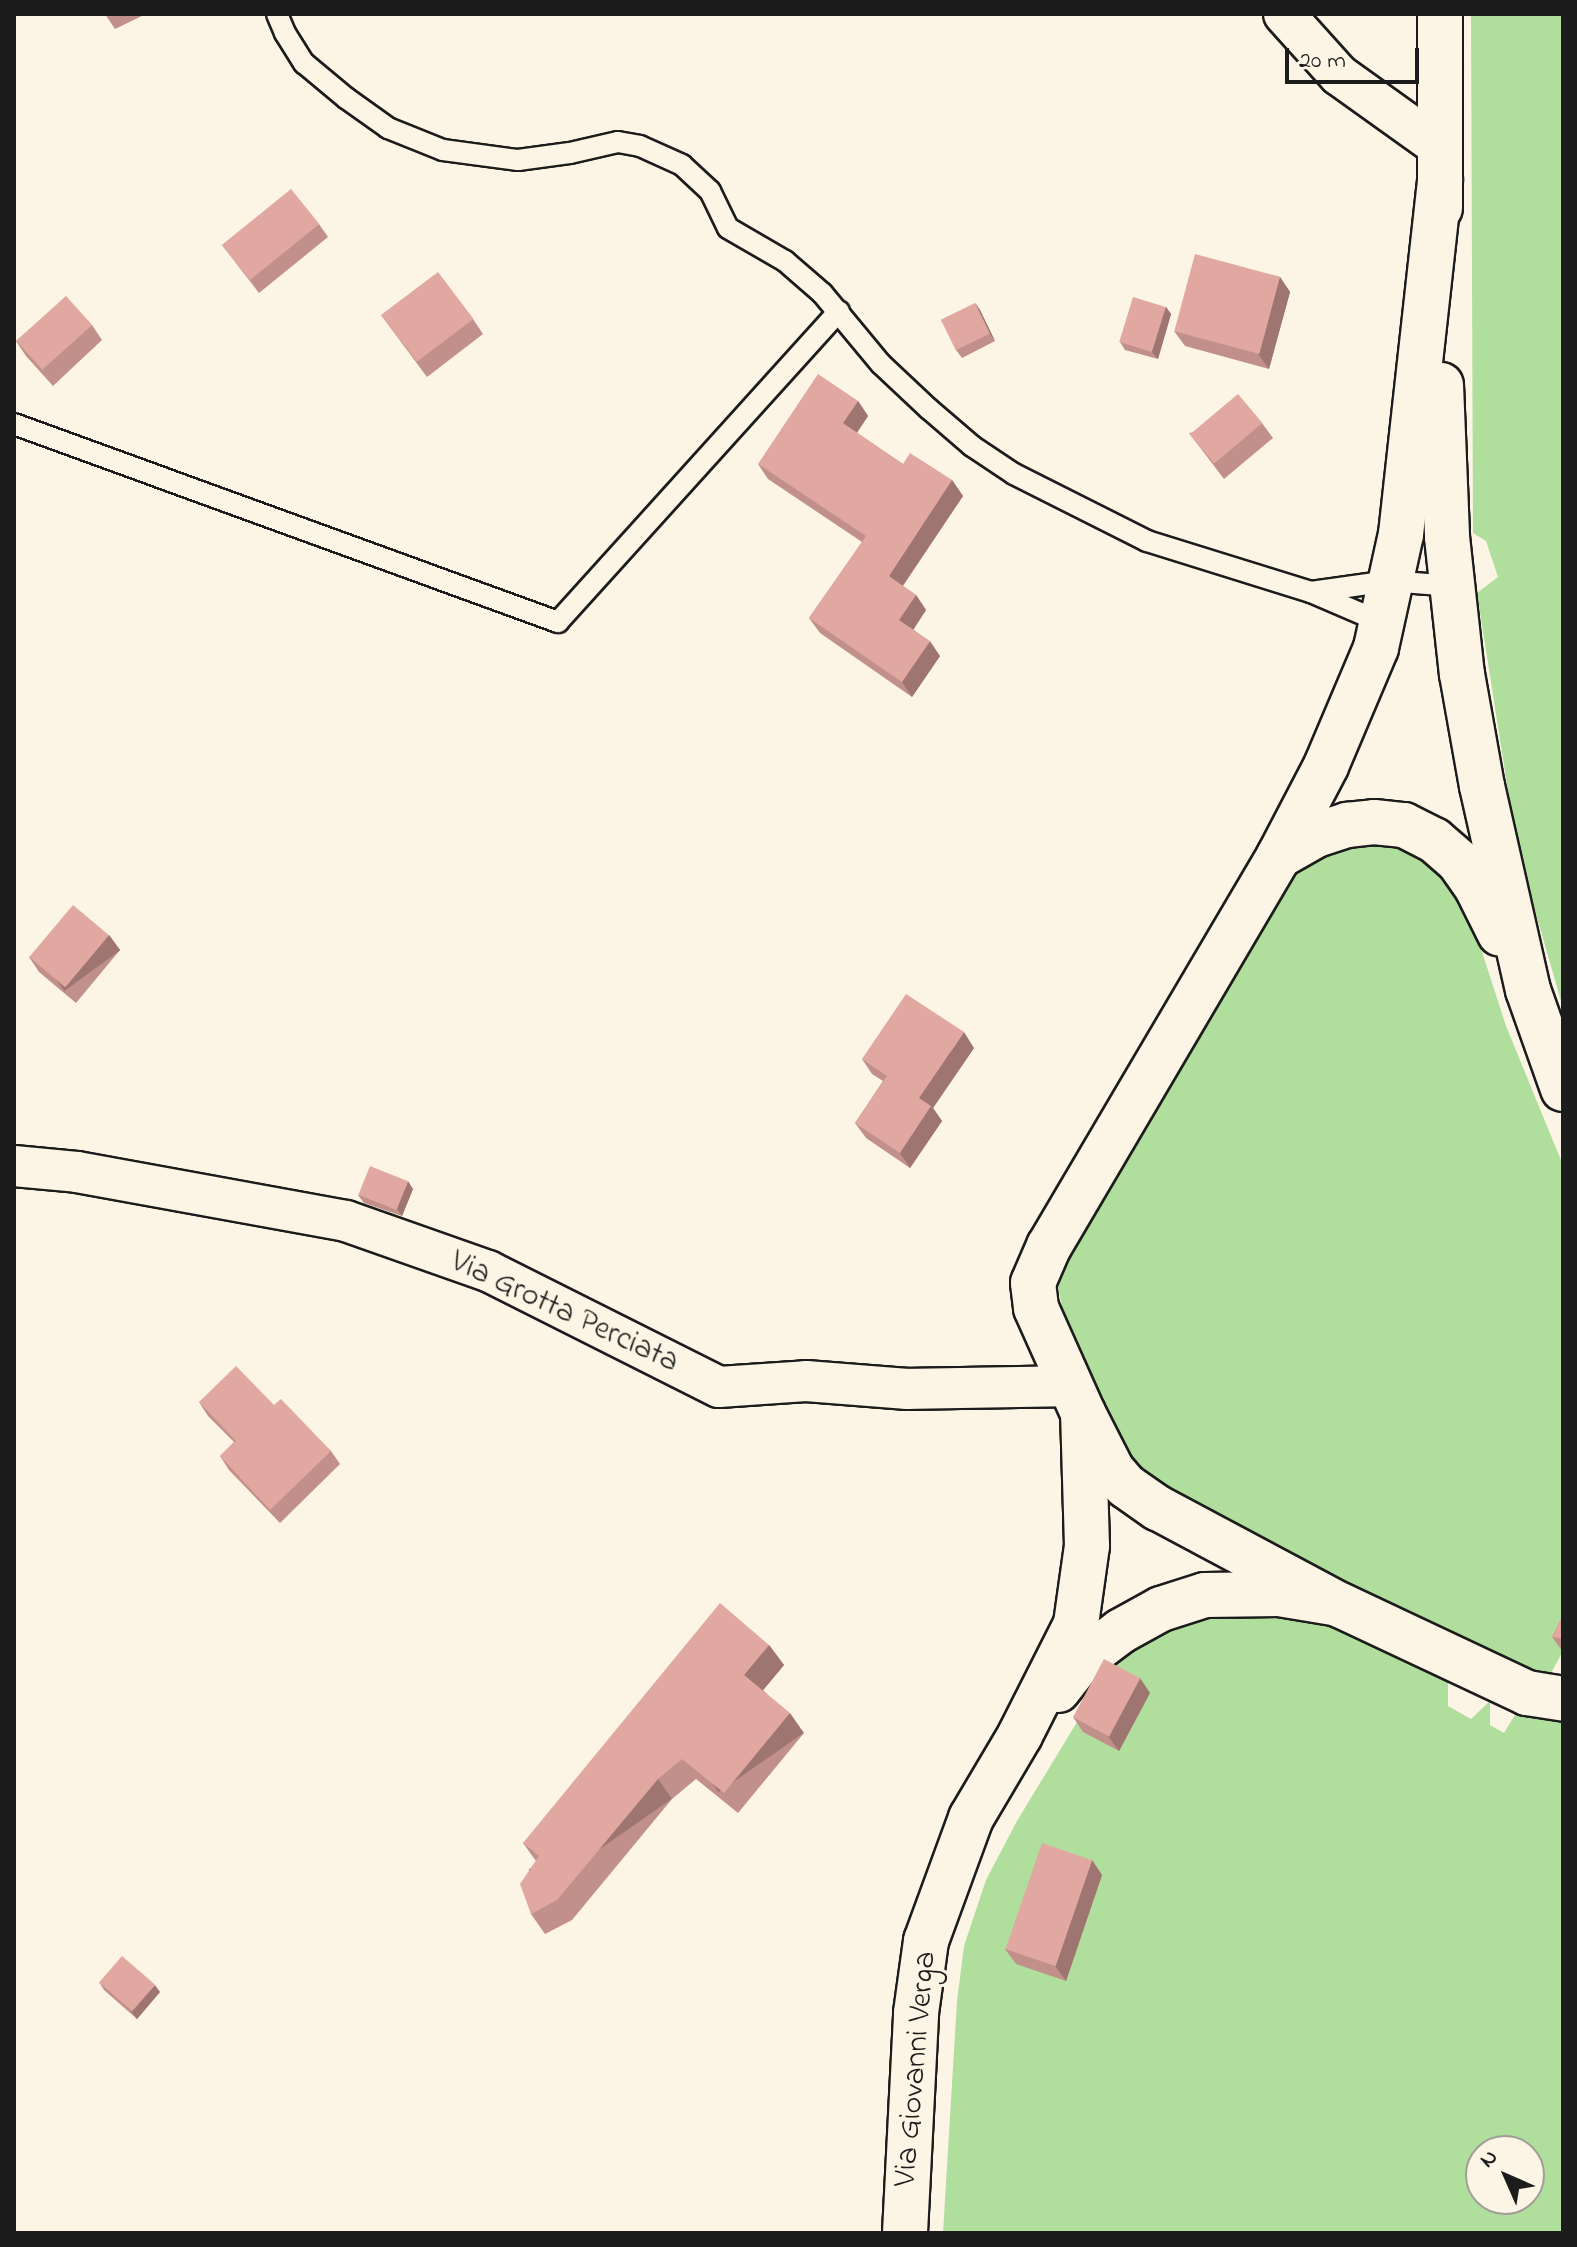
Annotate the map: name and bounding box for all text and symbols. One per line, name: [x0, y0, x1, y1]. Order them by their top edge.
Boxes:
scale bar: [1289, 32, 1423, 82]
text: 20 m: [1299, 44, 1346, 79]
street label: Via Grotta Perciata: [444, 1243, 684, 1383]
street label: Via Giovanni Verga: [888, 1950, 946, 2188]
north arrow: [1465, 2135, 1545, 2215]
text: N: [1473, 2143, 1506, 2176]

